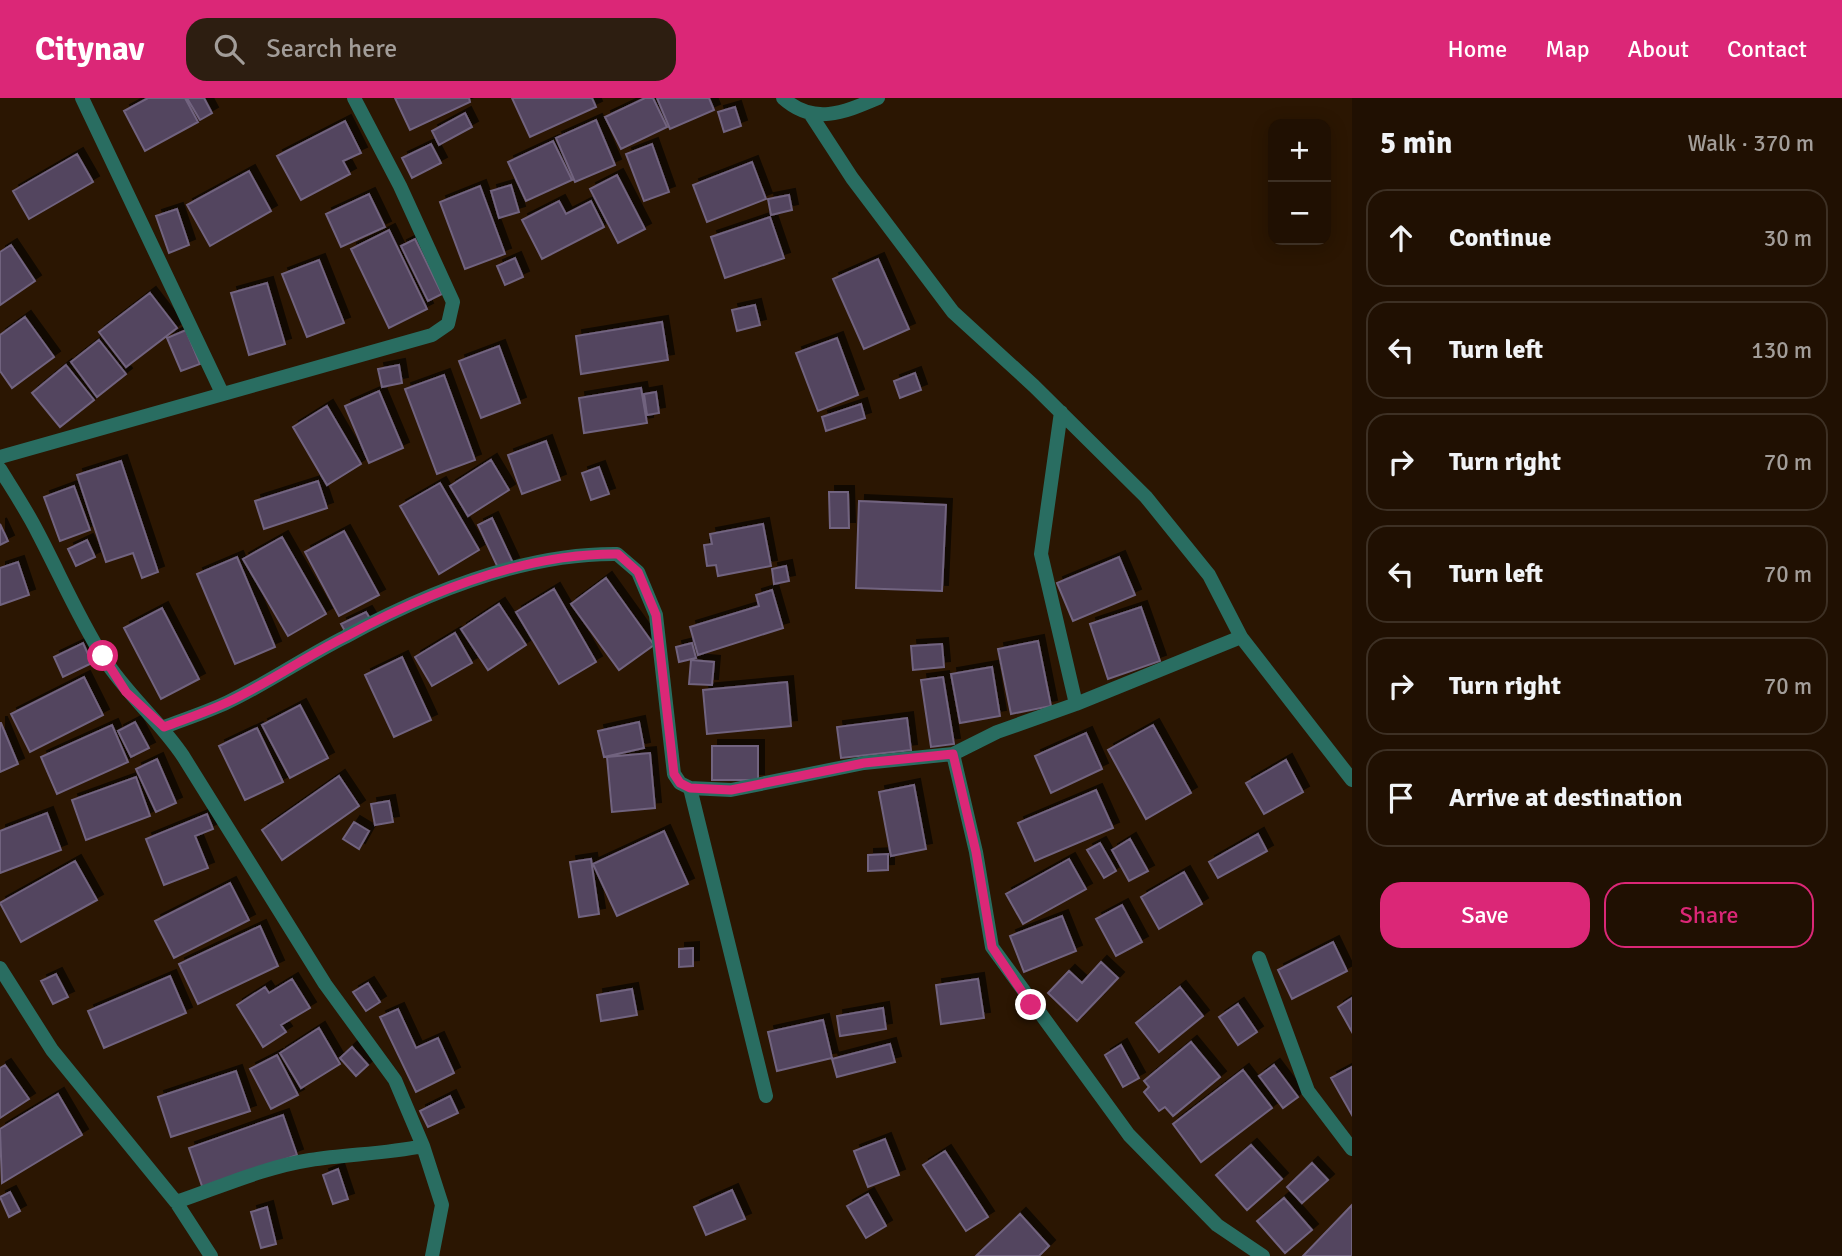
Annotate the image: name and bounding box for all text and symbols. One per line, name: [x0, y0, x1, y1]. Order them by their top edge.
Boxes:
search box: [186, 18, 676, 81]
text: Citynav: [35, 29, 144, 70]
icon: search: [210, 30, 248, 68]
text: Search here: [266, 33, 397, 65]
text: Home: [1447, 34, 1507, 64]
text: Map: [1545, 34, 1590, 64]
text: About: [1628, 34, 1689, 64]
text: Contact: [1727, 34, 1807, 64]
map controls: [1268, 119, 1331, 245]
button: +: [1268, 119, 1331, 182]
text: 5 min: [1380, 125, 1452, 162]
text: Walk · 370 m: [1688, 129, 1814, 158]
button: −: [1268, 182, 1331, 245]
icon: ahead: [1382, 219, 1420, 257]
text: Continue: [1449, 222, 1551, 254]
text: 30 m: [1764, 224, 1812, 253]
icon: left: [1382, 331, 1420, 369]
text: Turn left: [1449, 334, 1543, 366]
text: 130 m: [1751, 336, 1812, 365]
icon: right: [1382, 443, 1420, 481]
text: Turn right: [1449, 446, 1561, 478]
text: 70 m: [1764, 448, 1812, 477]
icon: left: [1382, 555, 1420, 593]
text: Turn left: [1449, 558, 1543, 590]
text: 70 m: [1764, 560, 1812, 589]
route start: [87, 640, 118, 671]
icon: right: [1382, 667, 1420, 705]
text: Turn right: [1449, 670, 1561, 702]
text: 70 m: [1764, 672, 1812, 701]
icon: arrive: [1382, 779, 1420, 817]
text: Arrive at destination: [1449, 782, 1682, 814]
button: Save: [1380, 882, 1590, 948]
button: Share: [1604, 882, 1814, 948]
route end: [1015, 989, 1046, 1020]

